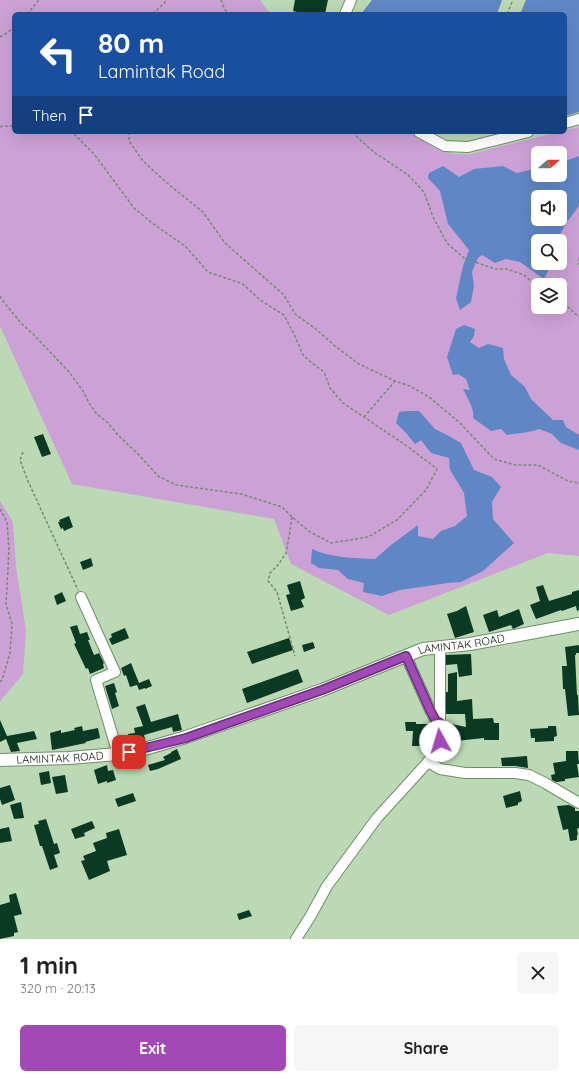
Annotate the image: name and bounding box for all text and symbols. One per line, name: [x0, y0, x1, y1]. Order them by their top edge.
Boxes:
text: 80 m: [98, 25, 164, 60]
icon: left: [32, 28, 84, 80]
text: Lamintak Road: [98, 60, 225, 83]
icon: arrive: [75, 104, 97, 126]
text: Then: [32, 106, 67, 125]
north arrow: [531, 146, 567, 182]
map controls: [531, 146, 567, 314]
button: sound: [531, 190, 567, 226]
button: search: [531, 234, 567, 270]
button: layers: [531, 278, 567, 314]
street label: LAMINTAK ROAD: [416, 631, 506, 657]
position arrow: [419, 720, 461, 762]
pin: [112, 735, 146, 769]
icon: arrive: [118, 741, 140, 763]
street label: LAMINTAK ROAD: [16, 748, 104, 767]
text: 1 min: [20, 950, 78, 980]
button: close: [517, 952, 559, 994]
text: 320 m · 20:13: [20, 980, 96, 996]
button: Exit: [20, 1025, 286, 1071]
button: Share: [294, 1025, 559, 1071]

